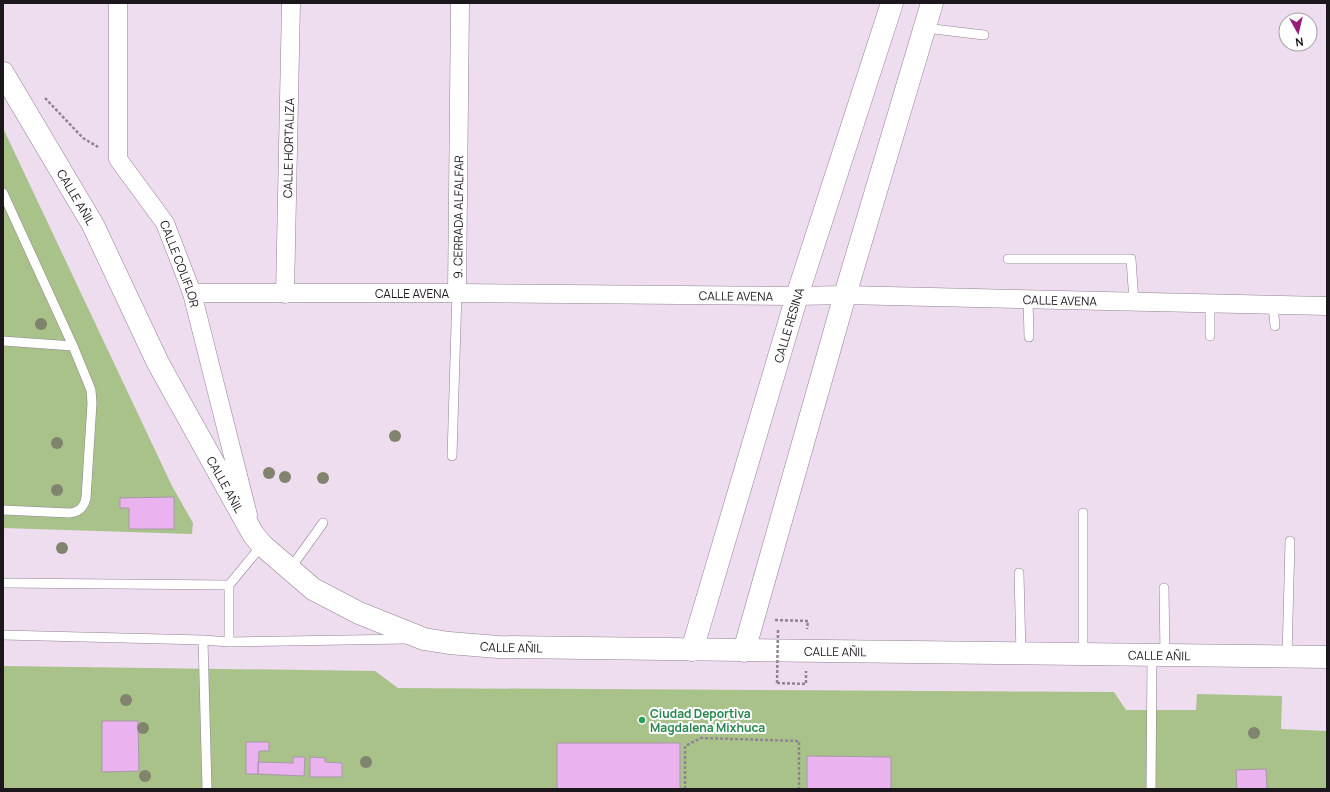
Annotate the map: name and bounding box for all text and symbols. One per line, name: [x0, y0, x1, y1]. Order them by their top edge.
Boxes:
north arrow: [1278, 12, 1318, 52]
text: N: [1294, 34, 1304, 50]
street label: CALLE HORTALIZA: [278, 97, 298, 198]
street label: 9. CERRADA ALFALFAR: [449, 155, 467, 279]
street label: CALLE AÑIL: [53, 166, 100, 228]
street label: CALLE COLIFLOR: [156, 218, 204, 310]
street label: CALLE AVENA: [375, 285, 449, 302]
street label: CALLE RESINA: [769, 285, 808, 365]
street label: CALLE AVENA: [699, 287, 774, 304]
street label: CALLE AVENA: [1023, 291, 1098, 309]
street label: CALLE AÑIL: [203, 453, 248, 516]
street label: CALLE AÑIL: [479, 637, 542, 656]
street label: CALLE AÑIL: [804, 642, 866, 660]
street label: CALLE AÑIL: [1128, 646, 1190, 664]
place label: Ciudad Deportiva Magdalena Mixhuca: [650, 705, 765, 736]
marker: Ciudad Deportiva Magdalena Mixhuca: [637, 715, 647, 725]

